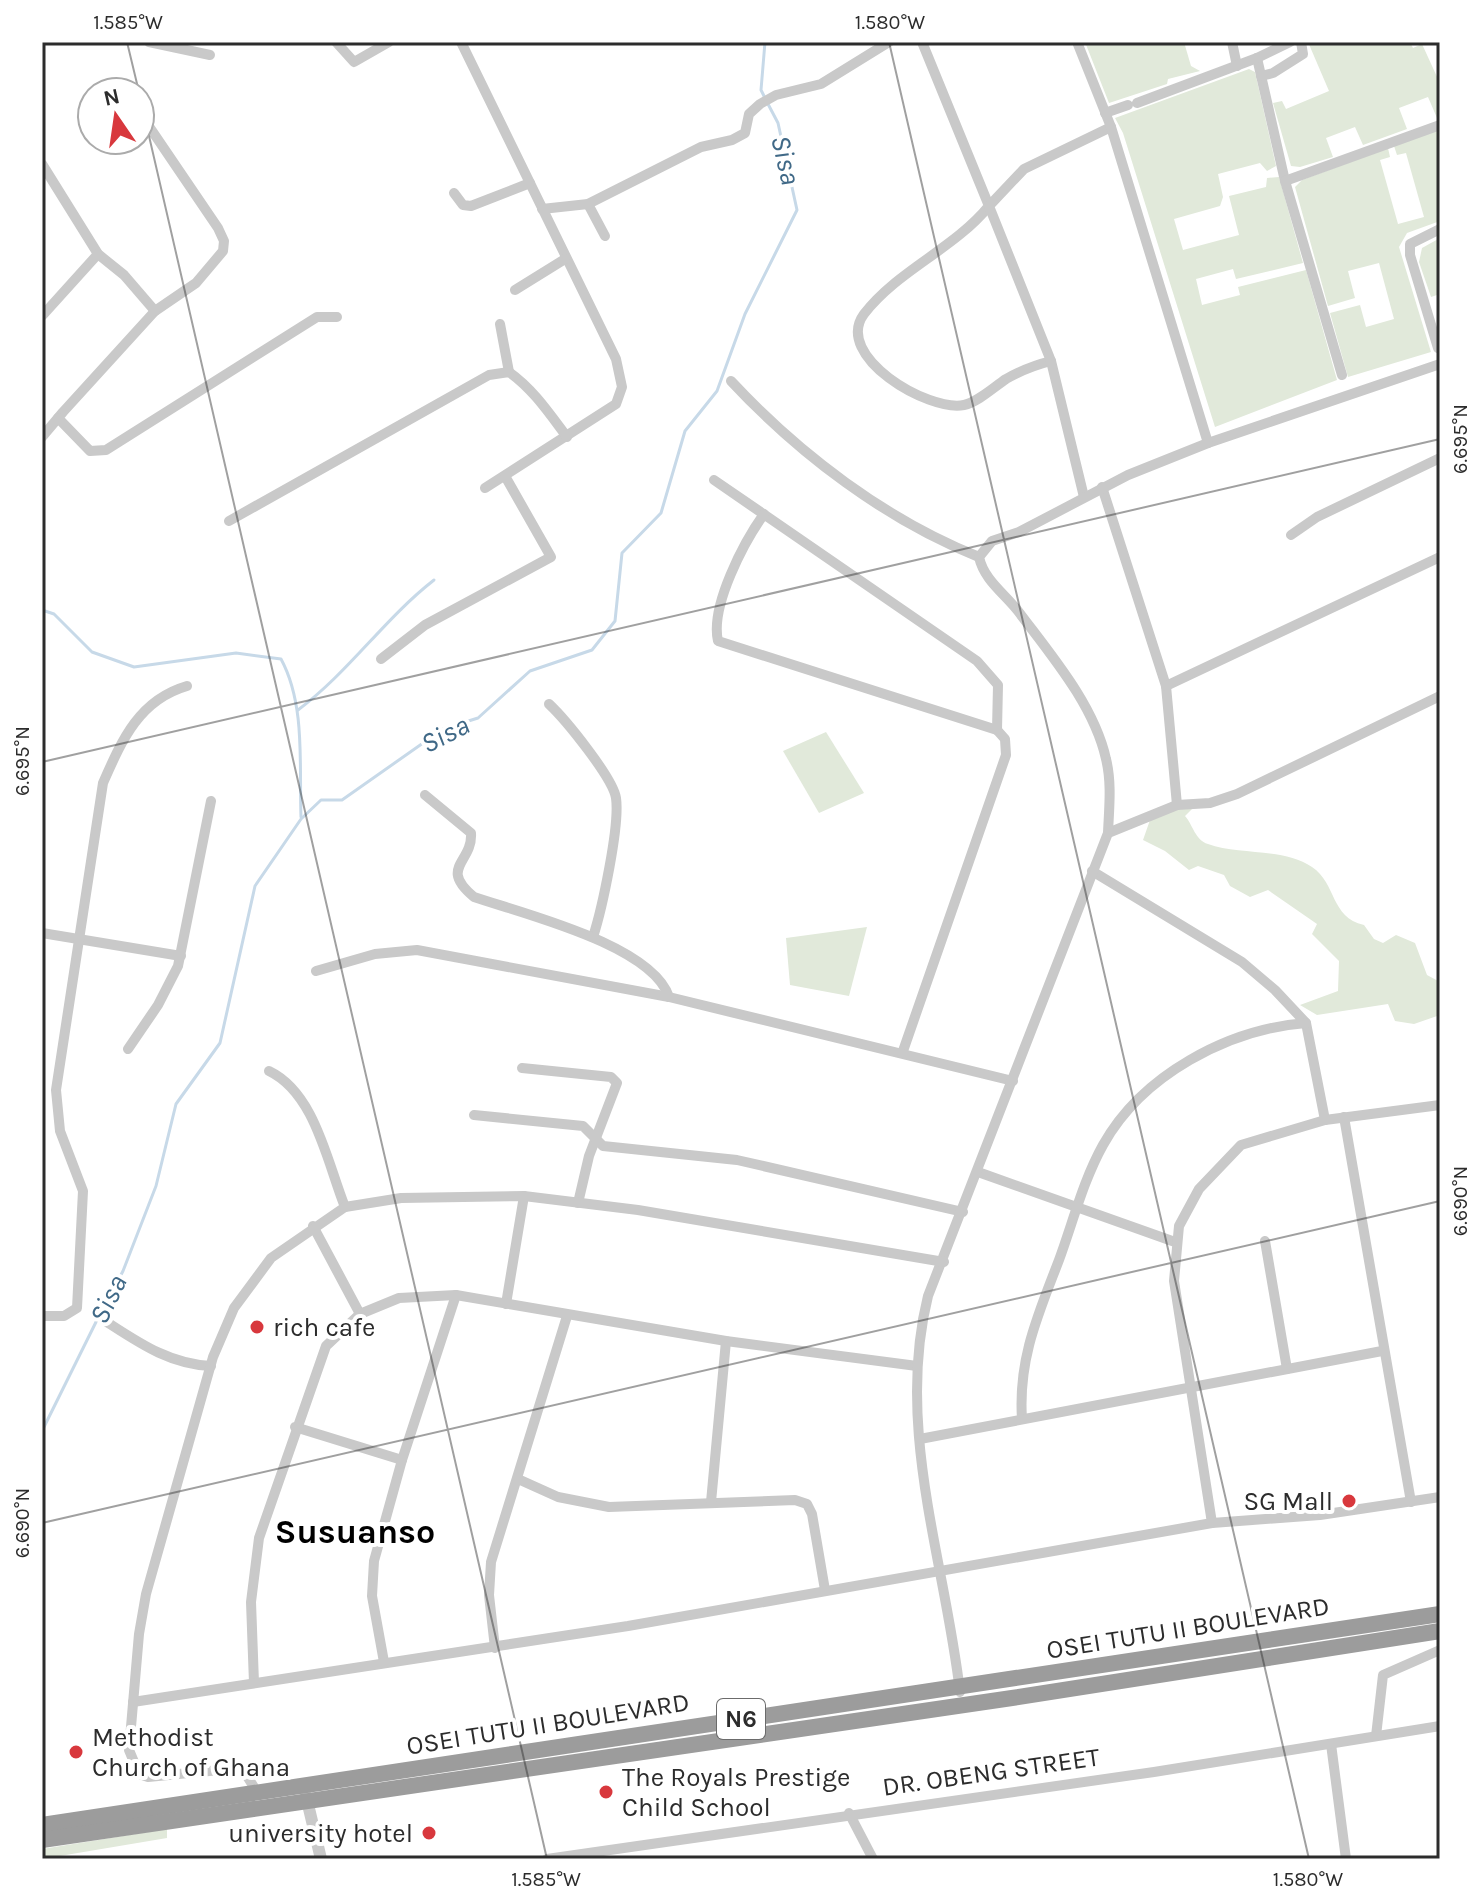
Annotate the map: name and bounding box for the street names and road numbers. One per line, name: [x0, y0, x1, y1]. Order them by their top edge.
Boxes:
street label: OSEI TUTU II BOULEVARD: [1044, 1590, 1332, 1666]
street label: OSEI TUTU II BOULEVARD: [404, 1686, 692, 1762]
road number: N6: [717, 1699, 765, 1739]
street label: DR. OBENG STREET: [880, 1741, 1102, 1803]

